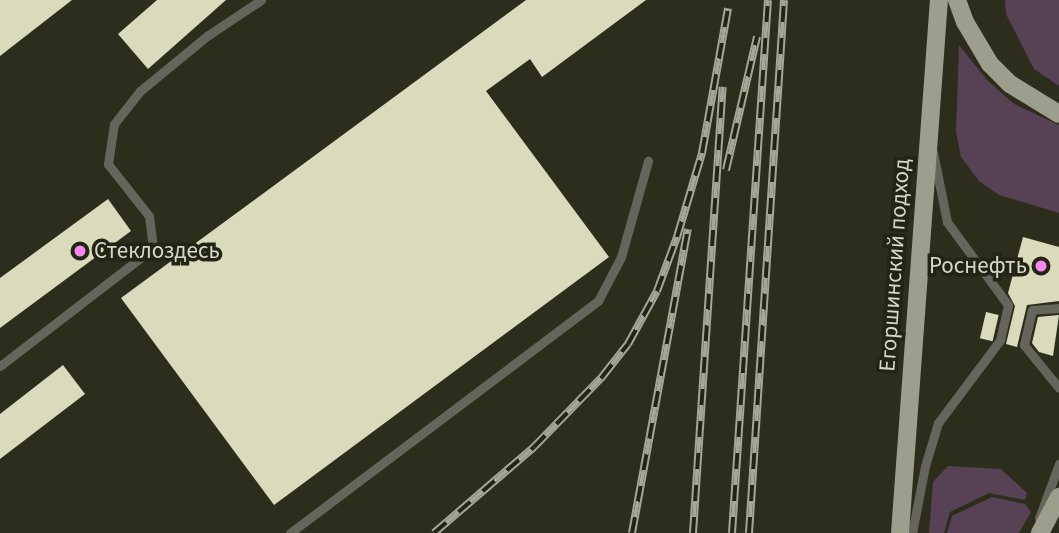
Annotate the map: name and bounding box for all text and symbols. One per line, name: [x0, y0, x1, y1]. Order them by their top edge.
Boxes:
street label: Егоршинский подход: [874, 158, 916, 372]
place label: Стеклоздесь: [94, 237, 220, 265]
marker: Стеклоздесь: [72, 243, 88, 259]
place label: Роснефть: [929, 252, 1027, 280]
marker: Роснефть: [1033, 258, 1049, 274]

